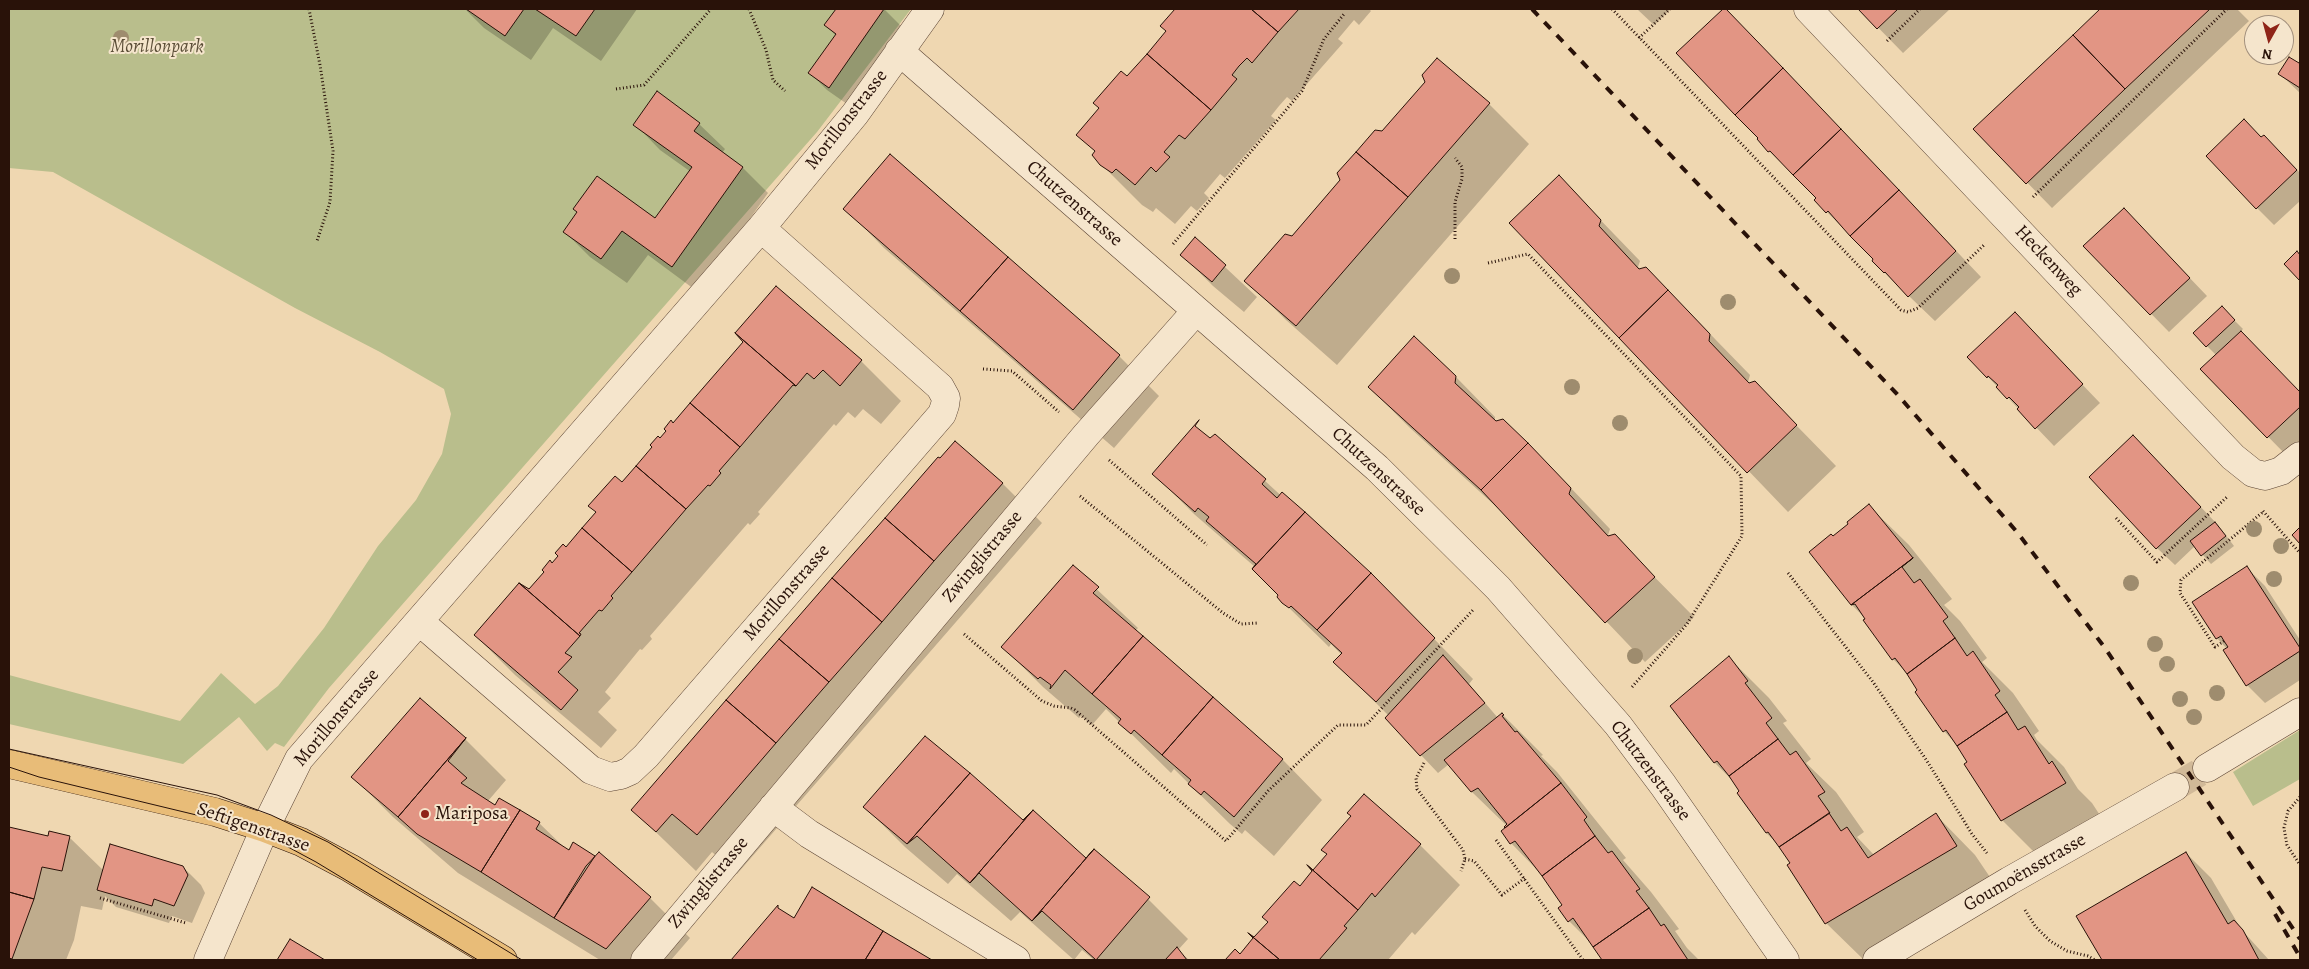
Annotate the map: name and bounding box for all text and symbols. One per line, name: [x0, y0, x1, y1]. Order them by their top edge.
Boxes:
north arrow: [2244, 15, 2294, 65]
park label: Morillonpark: [110, 36, 204, 58]
text: N: [2261, 44, 2273, 64]
street label: Morillonstrasse: [801, 65, 893, 175]
street label: Chutzenstrasse: [1021, 156, 1127, 252]
street label: Heckenweg: [2009, 221, 2087, 301]
street label: Chutzenstrasse: [1326, 423, 1430, 521]
street label: Zwinglistrasse: [938, 506, 1028, 608]
street label: Morillonstrasse: [739, 540, 835, 646]
street label: Morillonstrasse: [290, 664, 384, 772]
street label: Chutzenstrasse: [1605, 716, 1695, 826]
street label: Seftigenstrasse: [194, 798, 312, 858]
place label: Mariposa: [435, 803, 508, 825]
marker: Mariposa: [419, 808, 431, 820]
street label: Goumoënsstrasse: [1960, 829, 2090, 917]
street label: Zwinglistrasse: [664, 832, 754, 934]

